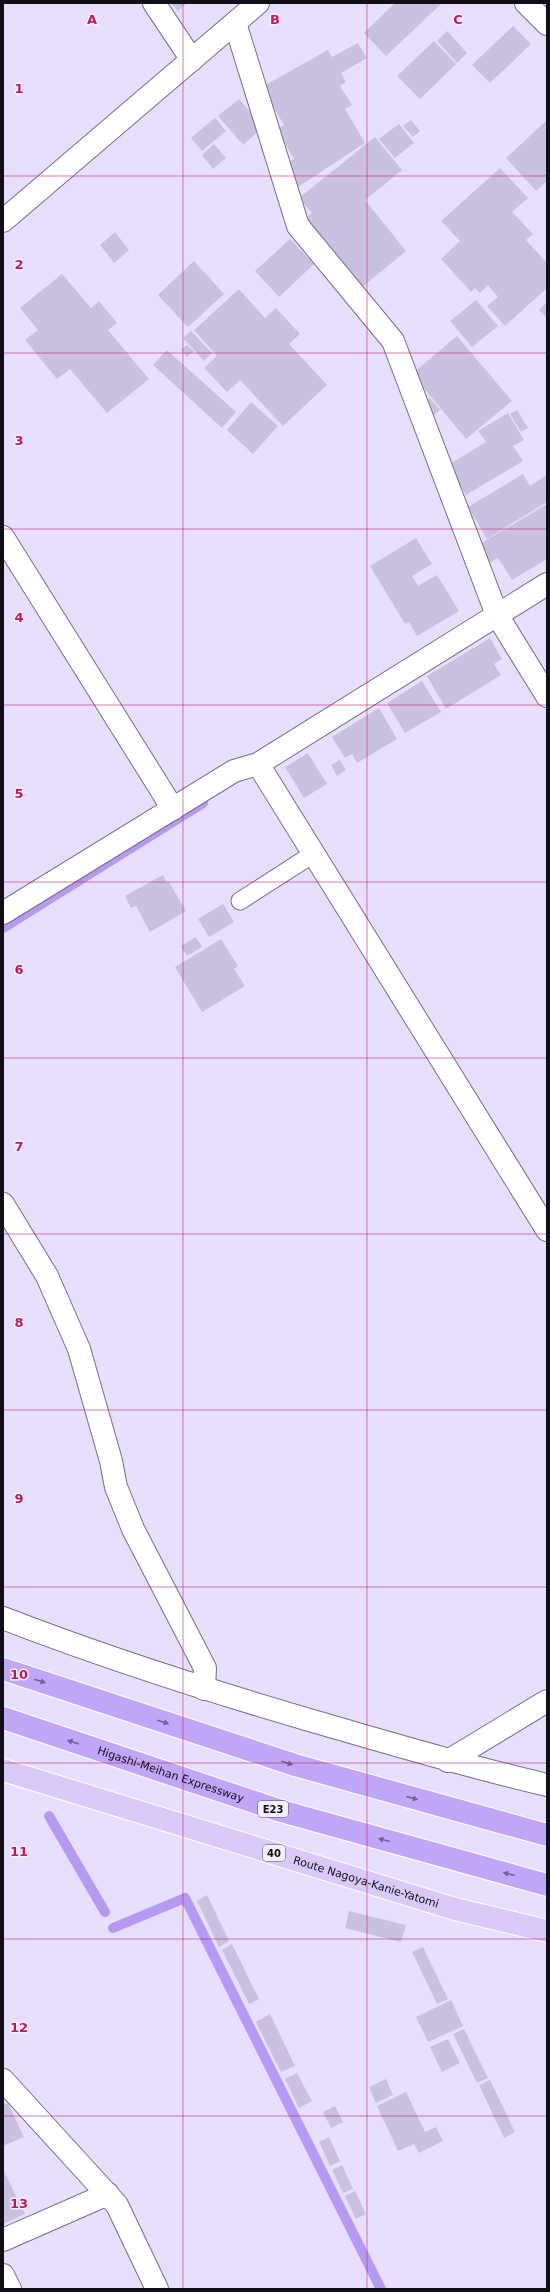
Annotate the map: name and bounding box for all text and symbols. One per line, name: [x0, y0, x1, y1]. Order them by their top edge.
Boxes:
text: A: [87, 12, 97, 27]
text: B: [270, 12, 280, 27]
text: C: [453, 12, 463, 27]
text: 1: [14, 81, 24, 96]
text: 2: [14, 257, 24, 272]
text: 3: [14, 433, 24, 448]
text: 4: [14, 610, 24, 625]
text: 5: [14, 786, 24, 801]
text: 6: [14, 962, 24, 977]
text: 7: [14, 1139, 24, 1154]
text: 8: [14, 1315, 24, 1330]
text: 9: [14, 1491, 24, 1506]
text: 10: [10, 1667, 28, 1682]
one-way arrow: [34, 1678, 46, 1684]
one-way arrow: [158, 1719, 170, 1725]
one-way arrow: [67, 1739, 79, 1745]
street label: Higashi-Meihan Expressway: [96, 1744, 246, 1805]
one-way arrow: [281, 1760, 293, 1766]
one-way arrow: [406, 1795, 418, 1801]
road number: E23: [258, 1801, 288, 1817]
one-way arrow: [378, 1837, 390, 1843]
text: 11: [10, 1844, 28, 1859]
road number: 40: [263, 1845, 285, 1861]
street label: Route Nagoya-Kanie-Yatomi: [292, 1854, 440, 1911]
one-way arrow: [503, 1871, 516, 1877]
text: 12: [10, 2020, 28, 2035]
text: 13: [10, 2196, 28, 2211]

